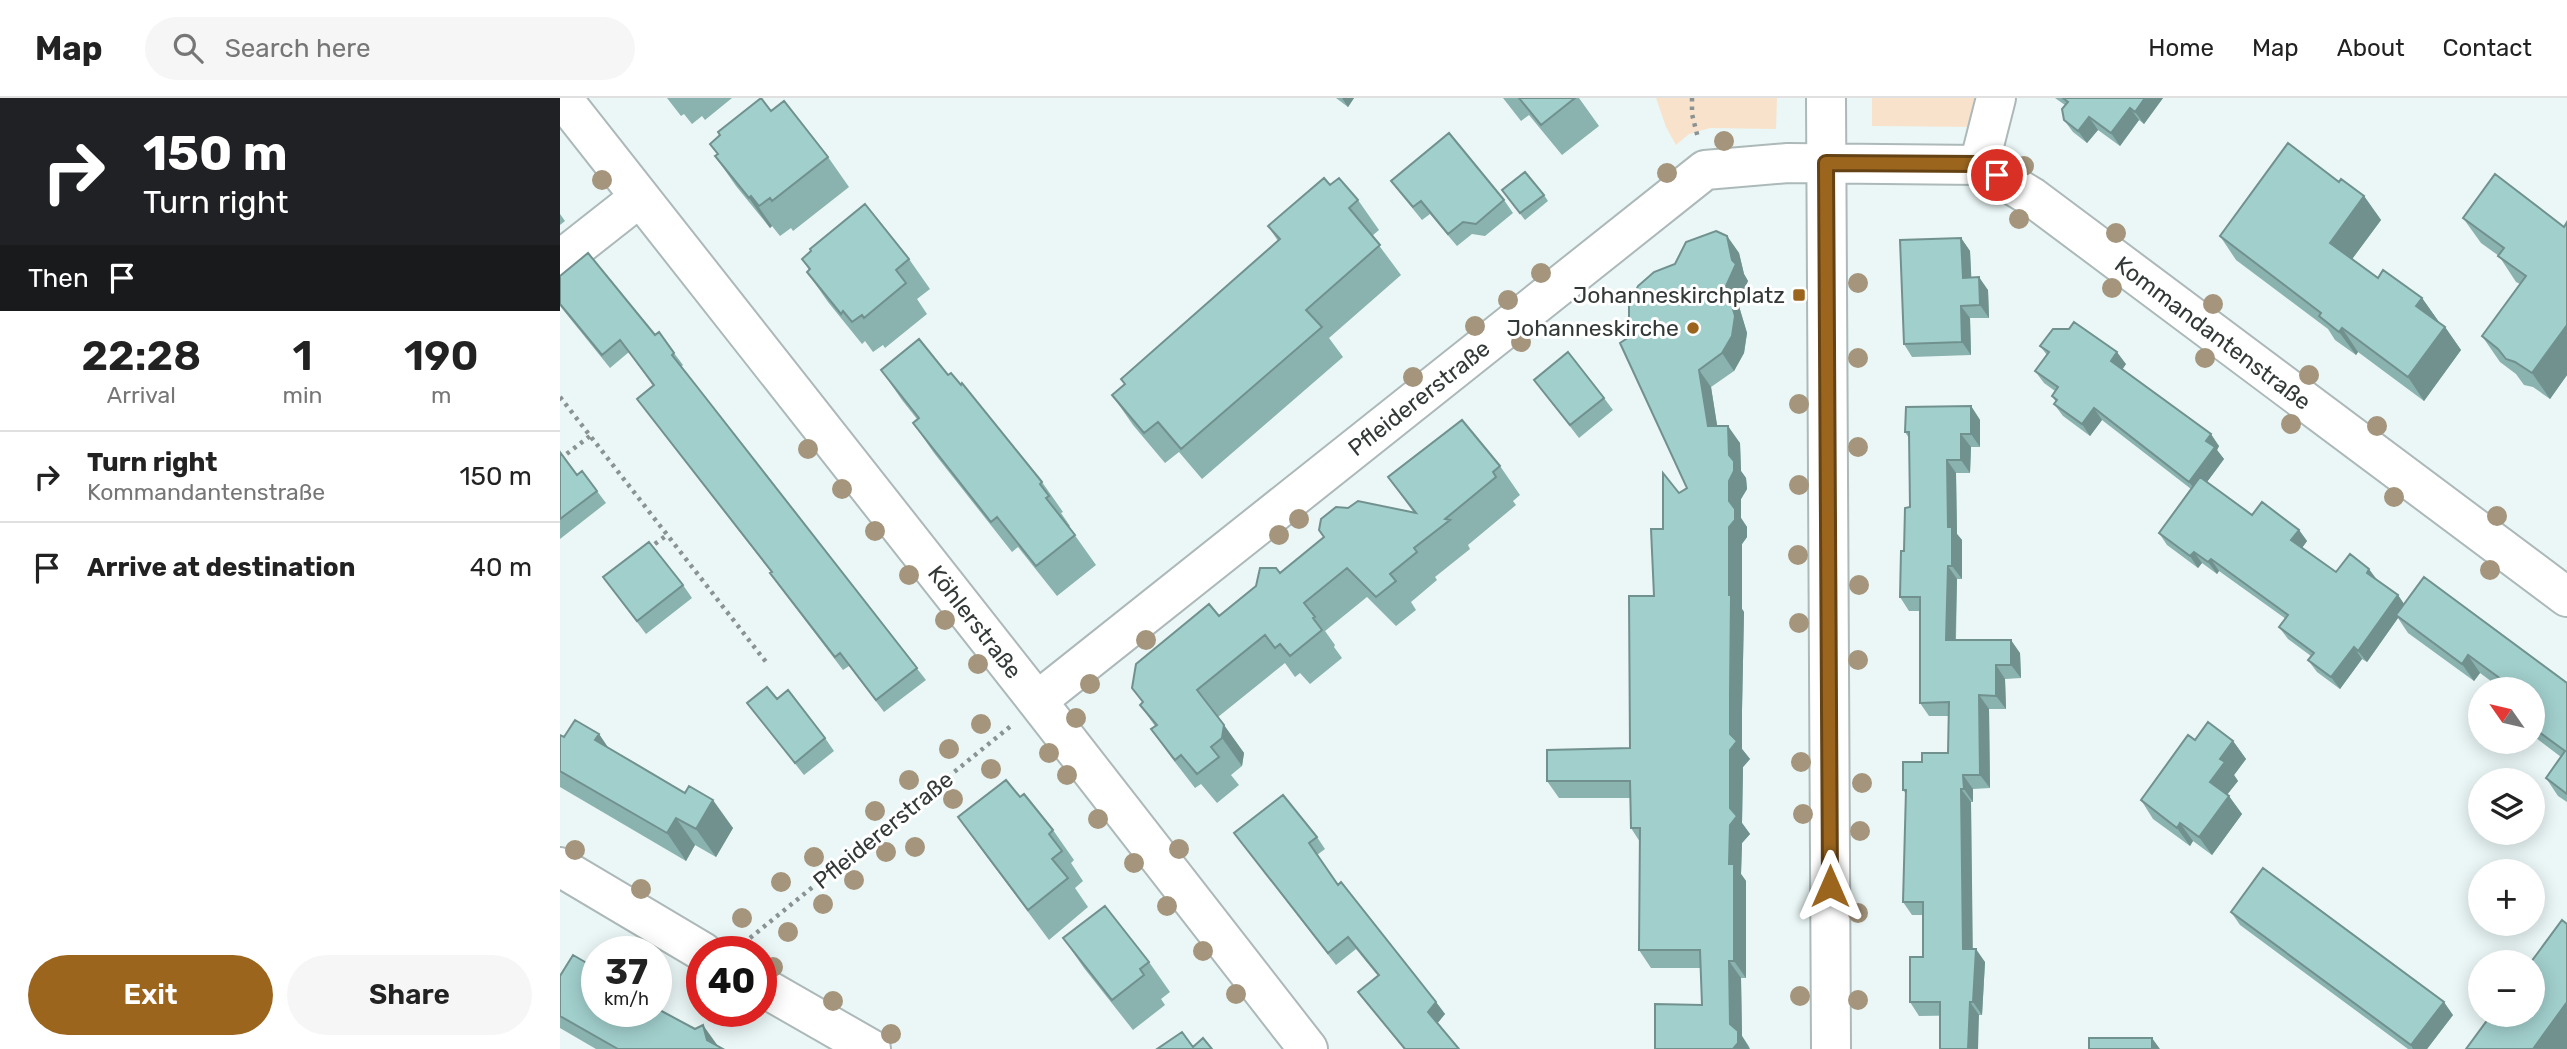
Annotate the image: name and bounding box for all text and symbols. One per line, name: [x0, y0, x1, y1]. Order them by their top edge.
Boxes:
search box: [145, 17, 635, 80]
text: Map: [35, 29, 103, 68]
icon: search: [169, 29, 207, 67]
text: Search here: [225, 33, 370, 64]
text: Home: [2148, 34, 2214, 62]
text: Map: [2252, 34, 2299, 62]
text: About: [2337, 34, 2405, 62]
text: Contact: [2443, 34, 2532, 62]
text: 150 m: [143, 124, 288, 182]
icon: right: [28, 126, 119, 217]
pin: [1967, 145, 2027, 205]
icon: arrive: [1978, 156, 2016, 194]
text: Turn right: [143, 183, 288, 221]
street label: Kommandantenstraße: [2109, 250, 2317, 416]
icon: arrive: [103, 259, 141, 297]
text: Then: [28, 263, 89, 294]
place label: Johanneskirchplatz: [1573, 281, 1785, 309]
marker: Johanneskirchplatz: [1791, 287, 1807, 303]
place label: Johanneskirche: [1506, 314, 1679, 342]
marker: Johanneskirche: [1685, 320, 1701, 336]
text: 22:28: [81, 331, 201, 381]
text: 1: [293, 331, 313, 381]
text: 190: [404, 331, 479, 381]
street label: Pfleidererstraße: [1343, 334, 1495, 462]
text: Arrival: [107, 381, 176, 409]
text: min: [283, 381, 323, 409]
text: m: [431, 381, 451, 409]
text: Turn right: [87, 447, 217, 478]
icon: right: [28, 458, 66, 496]
text: 150 m: [459, 461, 532, 492]
text: Kommandantenstraße: [87, 478, 325, 506]
icon: arrive: [28, 549, 66, 587]
text: Arrive at destination: [87, 552, 355, 583]
text: 40 m: [470, 552, 532, 583]
street label: Köhlerstraße: [922, 560, 1028, 684]
north arrow: [2468, 677, 2544, 754]
map controls: [2468, 677, 2545, 1027]
street label: Pfleidererstraße: [807, 765, 959, 895]
button: layers: [2468, 768, 2545, 845]
position arrow: [1793, 849, 1867, 923]
button: +: [2468, 859, 2545, 936]
speed limit sign: 40: [686, 936, 777, 1027]
button: −: [2468, 950, 2545, 1027]
text: 37: [605, 951, 648, 993]
button: Exit: [28, 955, 273, 1035]
button: Share: [287, 955, 532, 1035]
text: km/h: [604, 988, 649, 1010]

